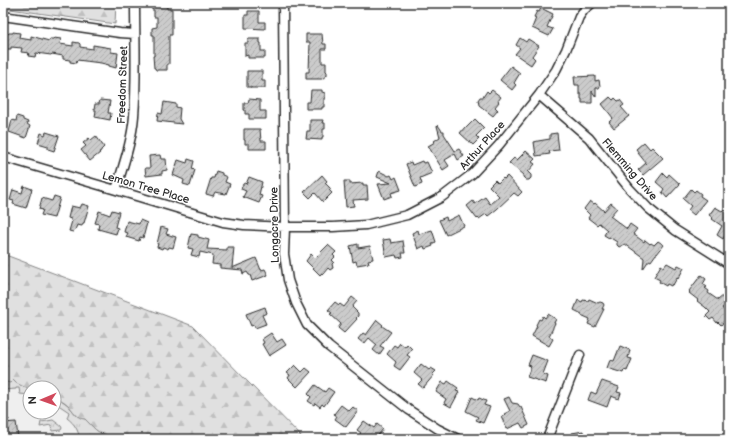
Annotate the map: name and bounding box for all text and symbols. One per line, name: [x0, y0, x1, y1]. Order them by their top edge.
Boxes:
street label: Freedom Street: [115, 45, 130, 124]
street label: Arthur Place: [457, 118, 508, 172]
street label: Flemming Drive: [599, 136, 660, 203]
street label: Lemon Tree Place: [101, 169, 192, 206]
street label: Longacre Drive: [267, 186, 282, 263]
north arrow: [22, 380, 62, 420]
text: N: [26, 396, 39, 405]

